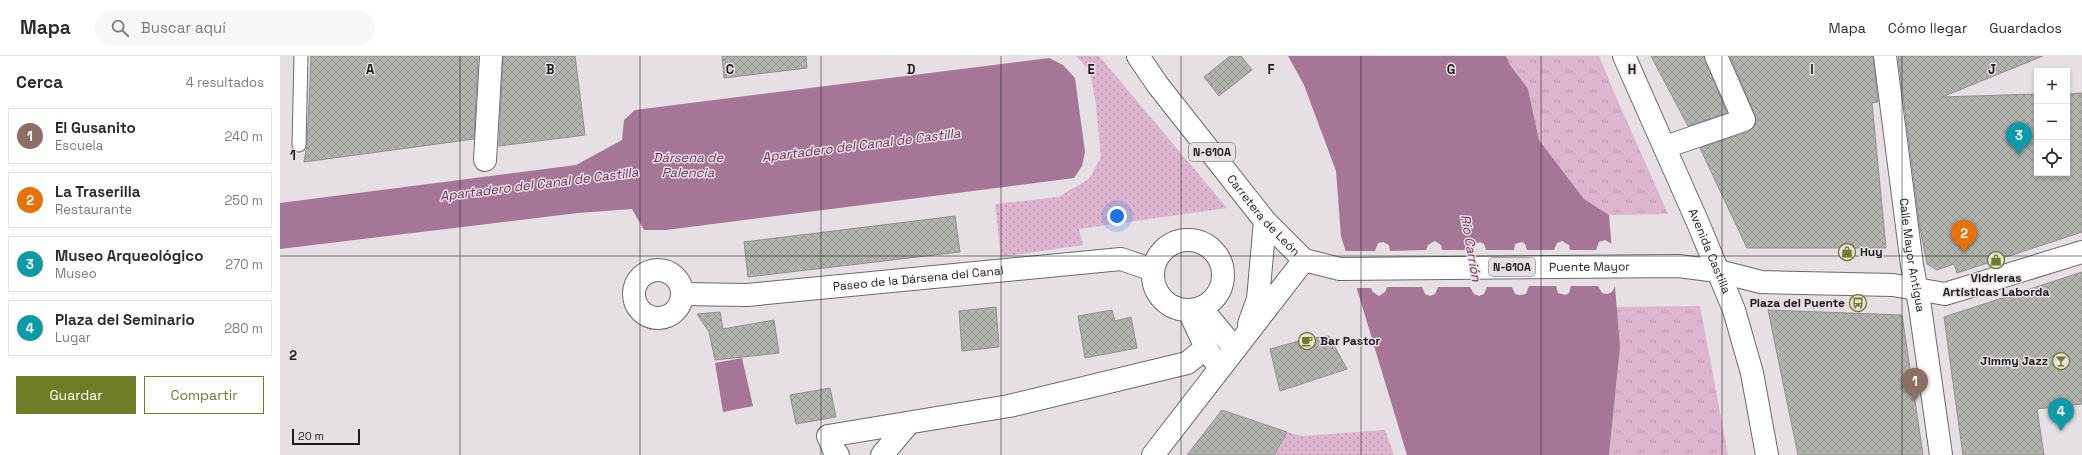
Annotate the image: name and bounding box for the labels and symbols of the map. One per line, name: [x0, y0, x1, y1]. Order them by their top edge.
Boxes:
text: A: [366, 61, 375, 78]
text: B: [546, 61, 555, 78]
text: C: [726, 61, 734, 78]
text: D: [907, 61, 916, 78]
text: E: [1087, 61, 1095, 78]
text: F: [1268, 61, 1275, 78]
text: G: [1447, 61, 1455, 78]
text: H: [1628, 61, 1636, 78]
text: I: [1810, 61, 1814, 78]
text: J: [1988, 61, 1996, 78]
pin: 3: [2006, 122, 2032, 155]
water label: Apartadero del Canal de Castilla: [761, 124, 962, 166]
road number: N-610A: [1189, 143, 1235, 161]
text: 1: [290, 147, 296, 164]
water label: Dársena de Palencia: [653, 149, 724, 181]
water label: Apartadero del Canal de Castilla: [439, 163, 640, 205]
street label: Carretera de León: [1223, 171, 1303, 259]
street label: Calle Mayor Antigua: [1895, 197, 1929, 313]
your location: [1107, 206, 1127, 226]
street label: Avenida Castilla: [1685, 206, 1734, 296]
water label: Río Carrión: [1457, 213, 1485, 284]
pin: 2: [1951, 220, 1977, 253]
shop icon: Huy: [1837, 242, 1857, 262]
place label: Huy: [1860, 244, 1883, 260]
shop icon: Vidrieras Artísticas Laborda: [1986, 250, 2006, 270]
road number: N-610A: [1489, 258, 1535, 276]
street label: Puente Mayor: [1549, 258, 1630, 275]
street label: Paseo de la Dársena del Canal: [832, 262, 1004, 295]
place label: Vidrieras Artísticas Laborda: [1943, 270, 2049, 300]
bus stop icon: Plaza del Puente: [1848, 293, 1868, 313]
place label: Plaza del Puente: [1750, 295, 1845, 311]
cafe icon: Bar Pastor: [1297, 331, 1317, 351]
place label: Bar Pastor: [1320, 333, 1380, 349]
text: 2: [289, 347, 297, 364]
bar icon: Jimmy Jazz: [2051, 351, 2071, 371]
place label: Jimmy Jazz: [1980, 353, 2048, 369]
pin: 1: [1902, 368, 1928, 401]
pin: 4: [2048, 398, 2074, 431]
scale bar: [292, 427, 360, 446]

